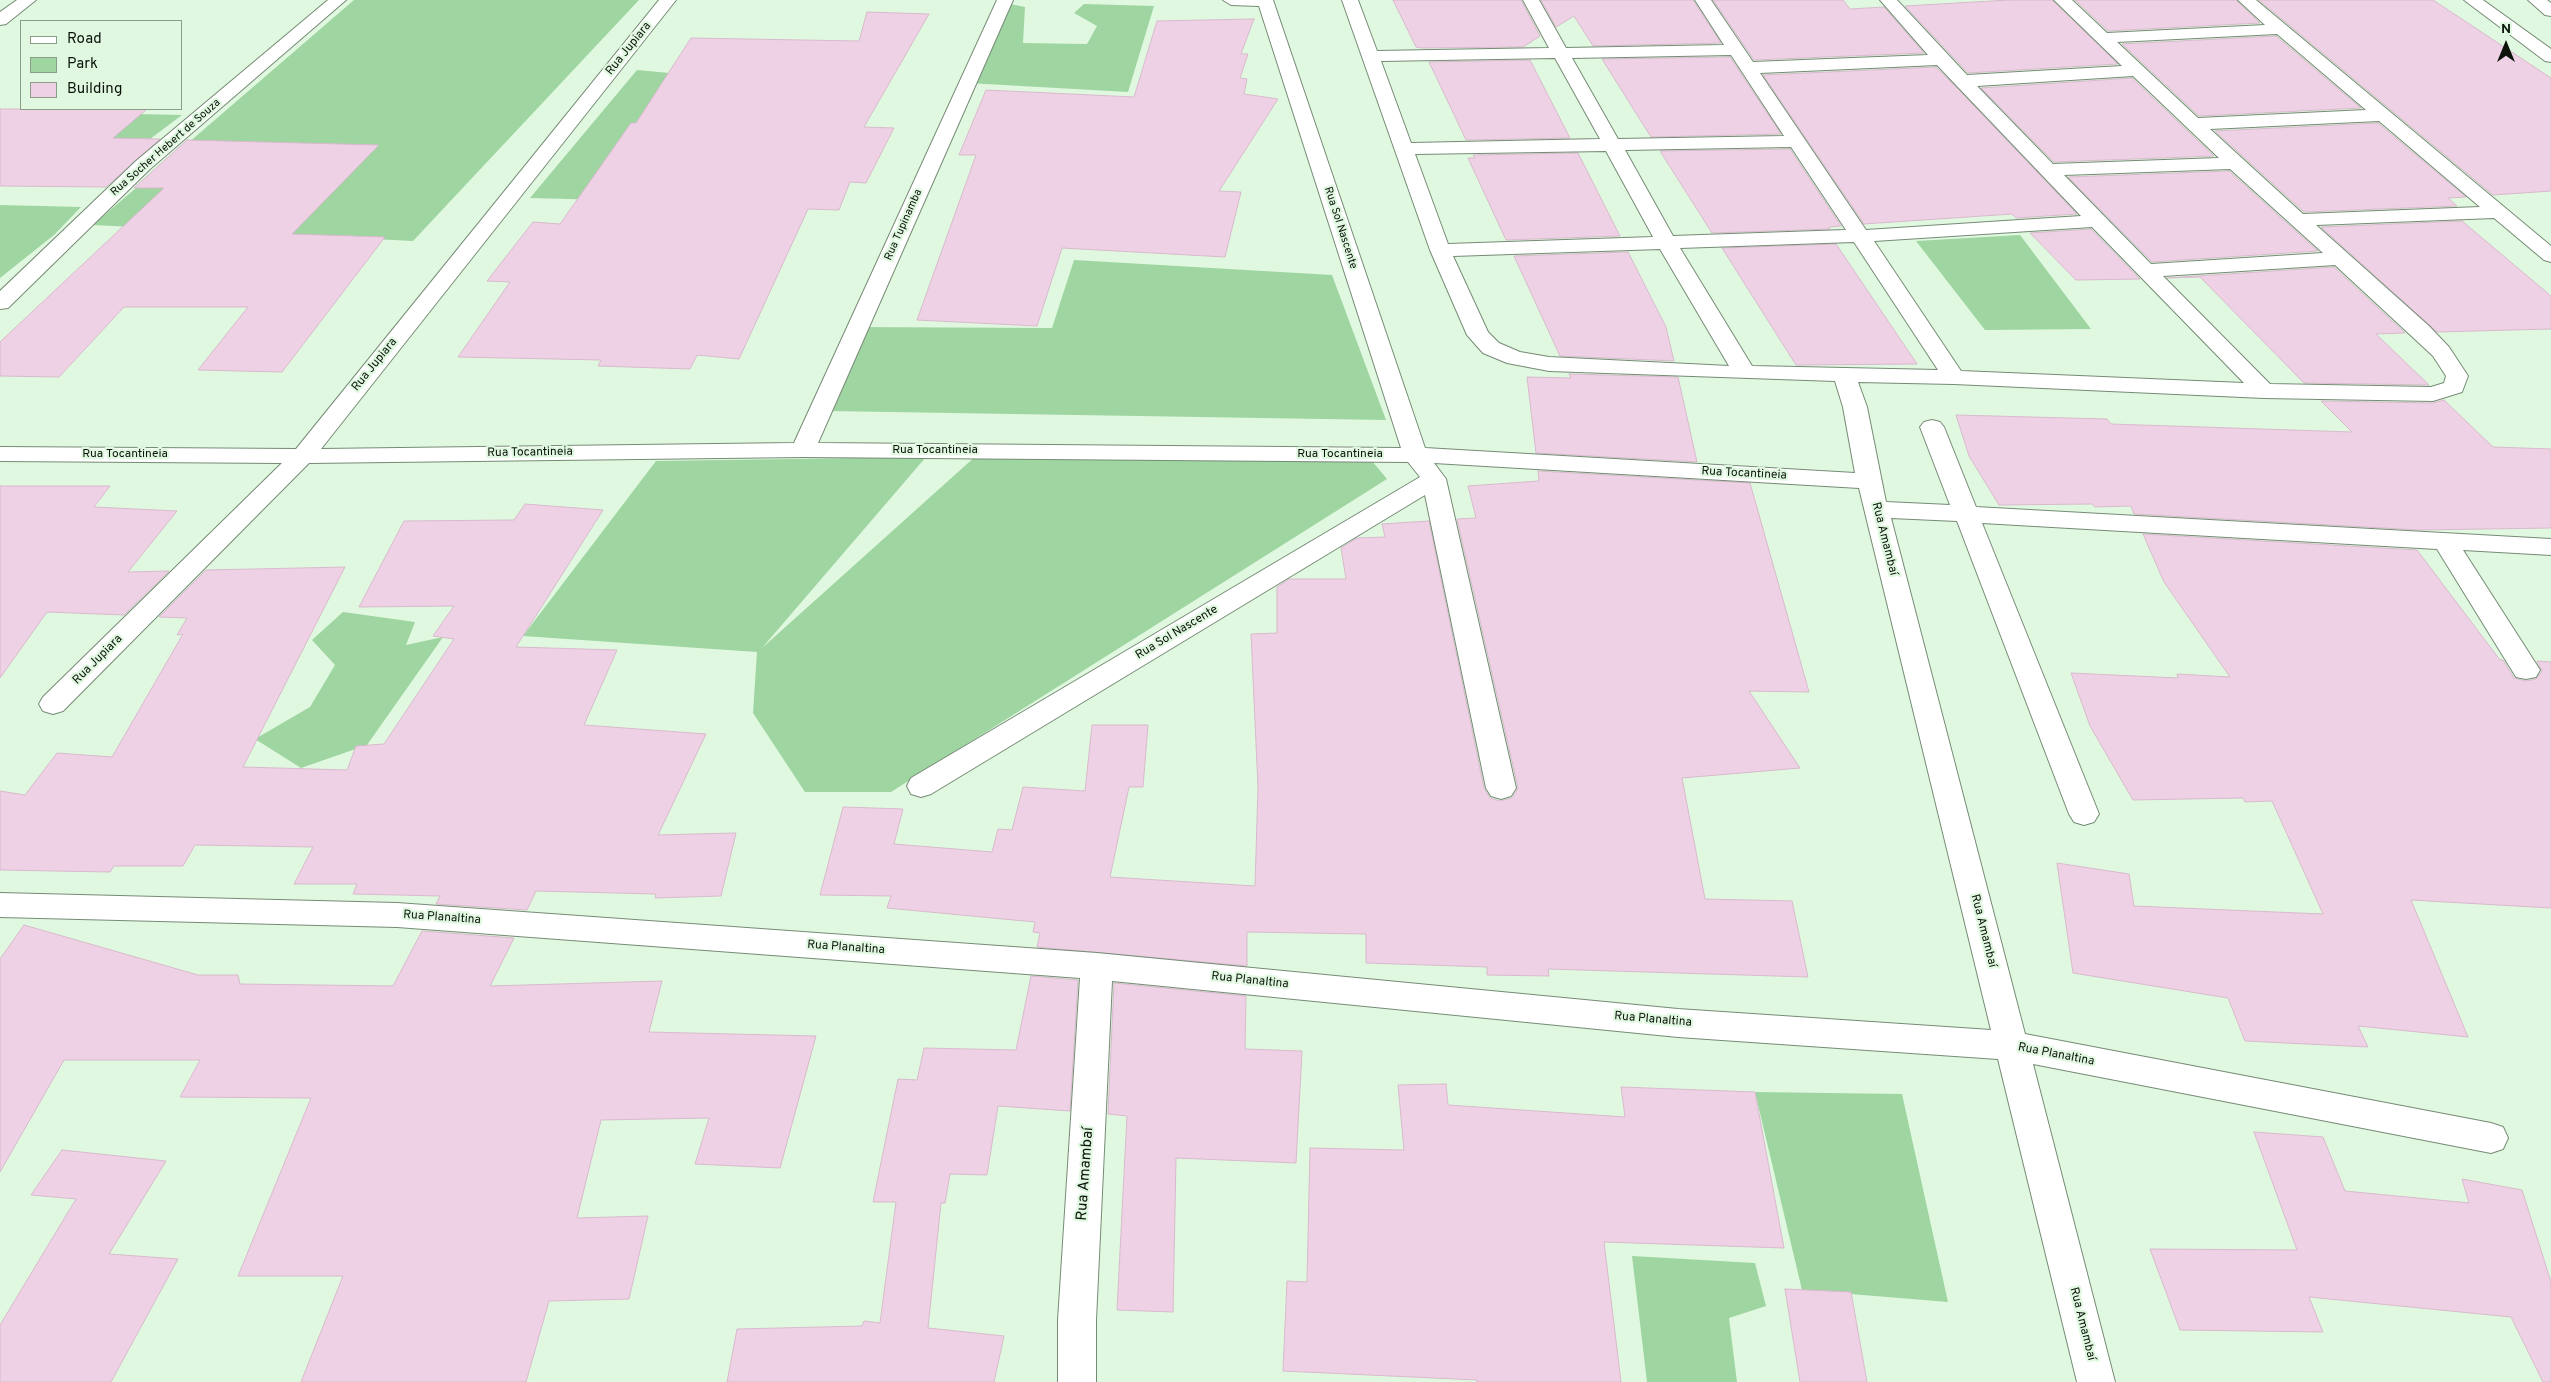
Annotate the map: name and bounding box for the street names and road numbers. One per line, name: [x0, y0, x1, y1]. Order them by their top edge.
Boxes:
street label: Rua Jupiara: [603, 20, 655, 78]
street label: Rua Socher Hebert de Souza: [108, 97, 224, 199]
street label: Rua Sol Nascente: [1320, 185, 1360, 271]
street label: Rua Tupinamba: [882, 187, 926, 263]
street label: Rua Jupiara: [349, 336, 401, 394]
street label: Rua Tocantineia: [892, 444, 978, 458]
street label: Rua Tocantineia: [487, 445, 573, 461]
street label: Rua Tocantineia: [82, 448, 168, 462]
street label: Rua Tocantineia: [1297, 448, 1383, 462]
street label: Rua Tocantineia: [1701, 465, 1787, 483]
street label: Rua Amambaí: [1868, 501, 1900, 577]
street label: Rua Sol Nascente: [1133, 603, 1221, 663]
street label: Rua Jupiara: [70, 632, 126, 688]
street label: Rua Amambaí: [1967, 893, 1999, 969]
street label: Rua Planaltina: [403, 908, 481, 928]
street label: Rua Planaltina: [807, 938, 885, 958]
street label: Rua Planaltina: [1211, 970, 1289, 992]
street label: Rua Planaltina: [1614, 1009, 1692, 1031]
street label: Rua Planaltina: [2016, 1041, 2096, 1069]
street label: Rua Amambaí: [1074, 1127, 1098, 1221]
street label: Rua Amambaí: [2066, 1286, 2098, 1362]

